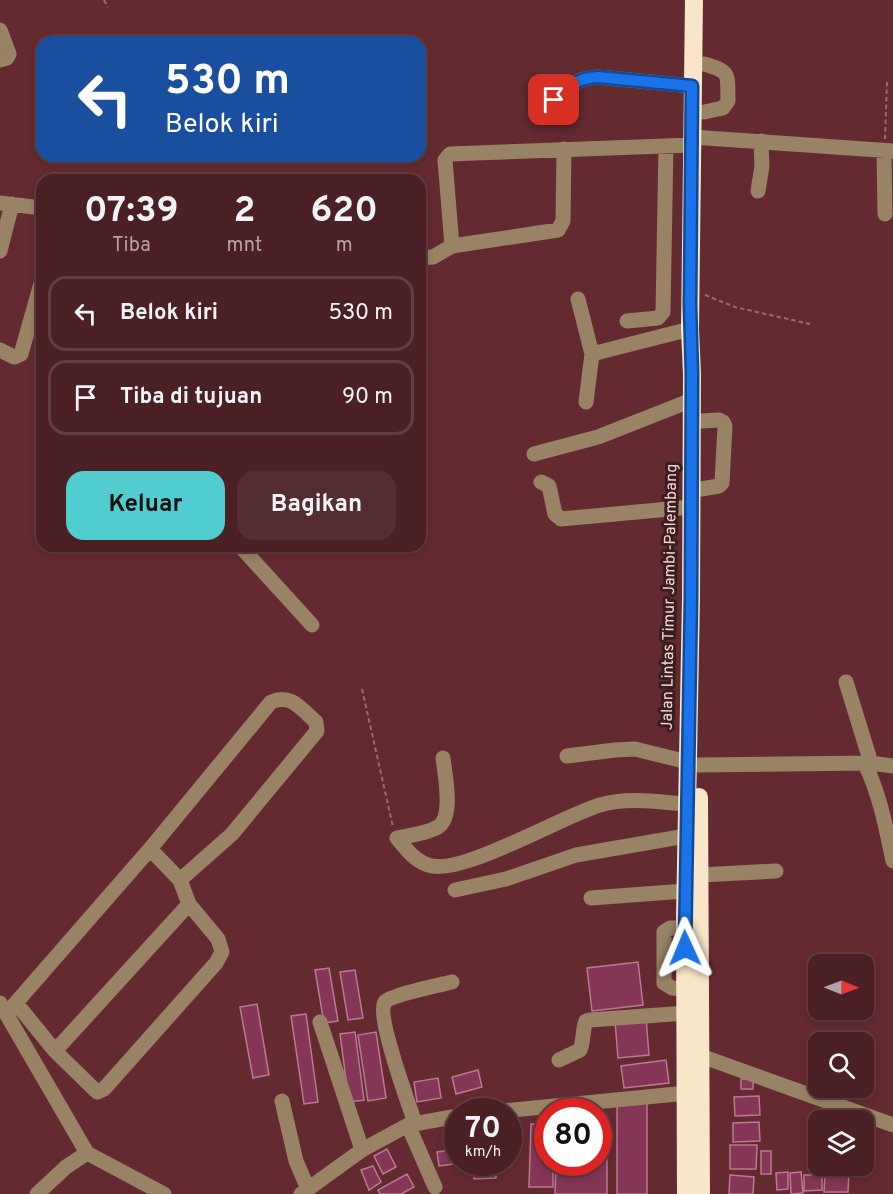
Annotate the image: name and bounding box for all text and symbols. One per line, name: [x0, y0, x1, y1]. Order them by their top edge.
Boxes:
text: 530 m: [165, 56, 290, 109]
icon: left: [66, 60, 144, 138]
pin: [528, 74, 579, 125]
icon: arrive: [537, 83, 570, 116]
text: Belok kiri: [165, 108, 279, 142]
text: 07:39: [84, 189, 179, 235]
text: 2: [233, 189, 255, 235]
text: 620: [310, 189, 378, 235]
text: Tiba: [112, 233, 151, 259]
text: mnt: [227, 233, 262, 259]
text: m: [336, 233, 353, 259]
icon: left: [69, 297, 102, 330]
text: Belok kiri: [120, 300, 218, 327]
text: 530 m: [328, 300, 393, 327]
icon: arrive: [69, 381, 102, 414]
text: Tiba di tujuan: [120, 384, 262, 411]
text: 90 m: [342, 384, 393, 411]
street label: Jalan Lintas Timur Jambi-Palembang: [658, 464, 682, 730]
button: Keluar: [66, 471, 225, 540]
button: Bagikan: [237, 471, 396, 540]
position arrow: [653, 916, 717, 980]
north arrow: [808, 954, 874, 1020]
map controls: [808, 954, 874, 1176]
button: search: [808, 1032, 874, 1098]
speed limit sign: 80: [534, 1098, 612, 1176]
button: layers: [808, 1110, 874, 1176]
text: 70: [465, 1111, 501, 1148]
text: km/h: [465, 1143, 501, 1162]

